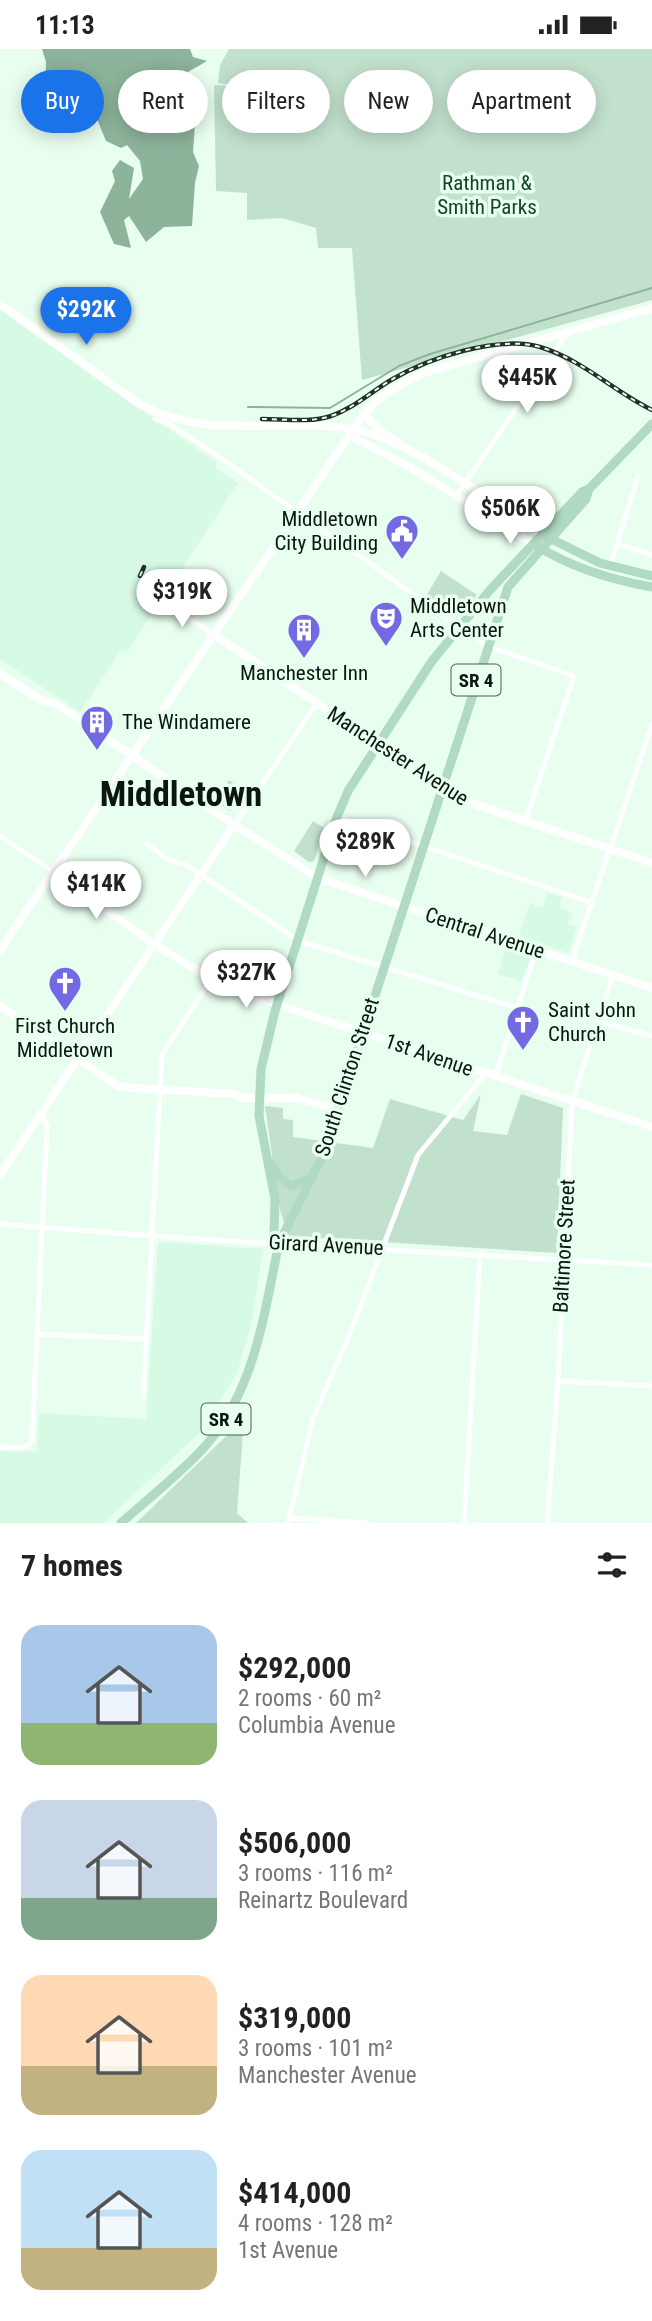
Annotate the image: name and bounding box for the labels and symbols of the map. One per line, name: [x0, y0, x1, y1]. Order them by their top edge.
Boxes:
park label: Rathman & Smith Parks: [437, 171, 537, 219]
pin: $292K: [37, 287, 135, 347]
pin: $445K: [478, 355, 576, 415]
pin: $506K: [461, 487, 559, 546]
place label: Middletown City Building: [274, 507, 378, 555]
public building icon: Middletown City Building: [383, 512, 421, 561]
pin: $319K: [133, 569, 231, 629]
place label: Middletown Arts Center: [410, 594, 507, 642]
theatre icon: Middletown Arts Center: [367, 599, 405, 648]
building icon: Manchester Inn: [285, 611, 323, 660]
place label: Manchester Inn: [240, 661, 368, 685]
road number: SR 4: [452, 665, 500, 695]
street label: Manchester Avenue: [323, 702, 473, 811]
building icon: The Windamere: [78, 703, 116, 752]
place label: The Windamere: [122, 710, 251, 734]
district label: Middletown: [100, 774, 262, 815]
pin: $289K: [316, 819, 414, 879]
pin: $414K: [47, 861, 145, 921]
street label: Central Avenue: [422, 902, 548, 964]
pin: $327K: [197, 951, 295, 1010]
church icon: First Church Middletown: [46, 964, 84, 1013]
street label: South Clinton Street: [310, 995, 384, 1159]
place label: Saint John Church: [548, 998, 636, 1046]
church icon: Saint John Church: [504, 1003, 542, 1052]
place label: First Church Middletown: [15, 1014, 115, 1062]
street label: 1st Avenue: [382, 1029, 476, 1081]
street label: Baltimore Street: [549, 1179, 579, 1313]
street label: Girard Avenue: [268, 1230, 384, 1260]
road number: SR 4: [202, 1403, 250, 1435]

